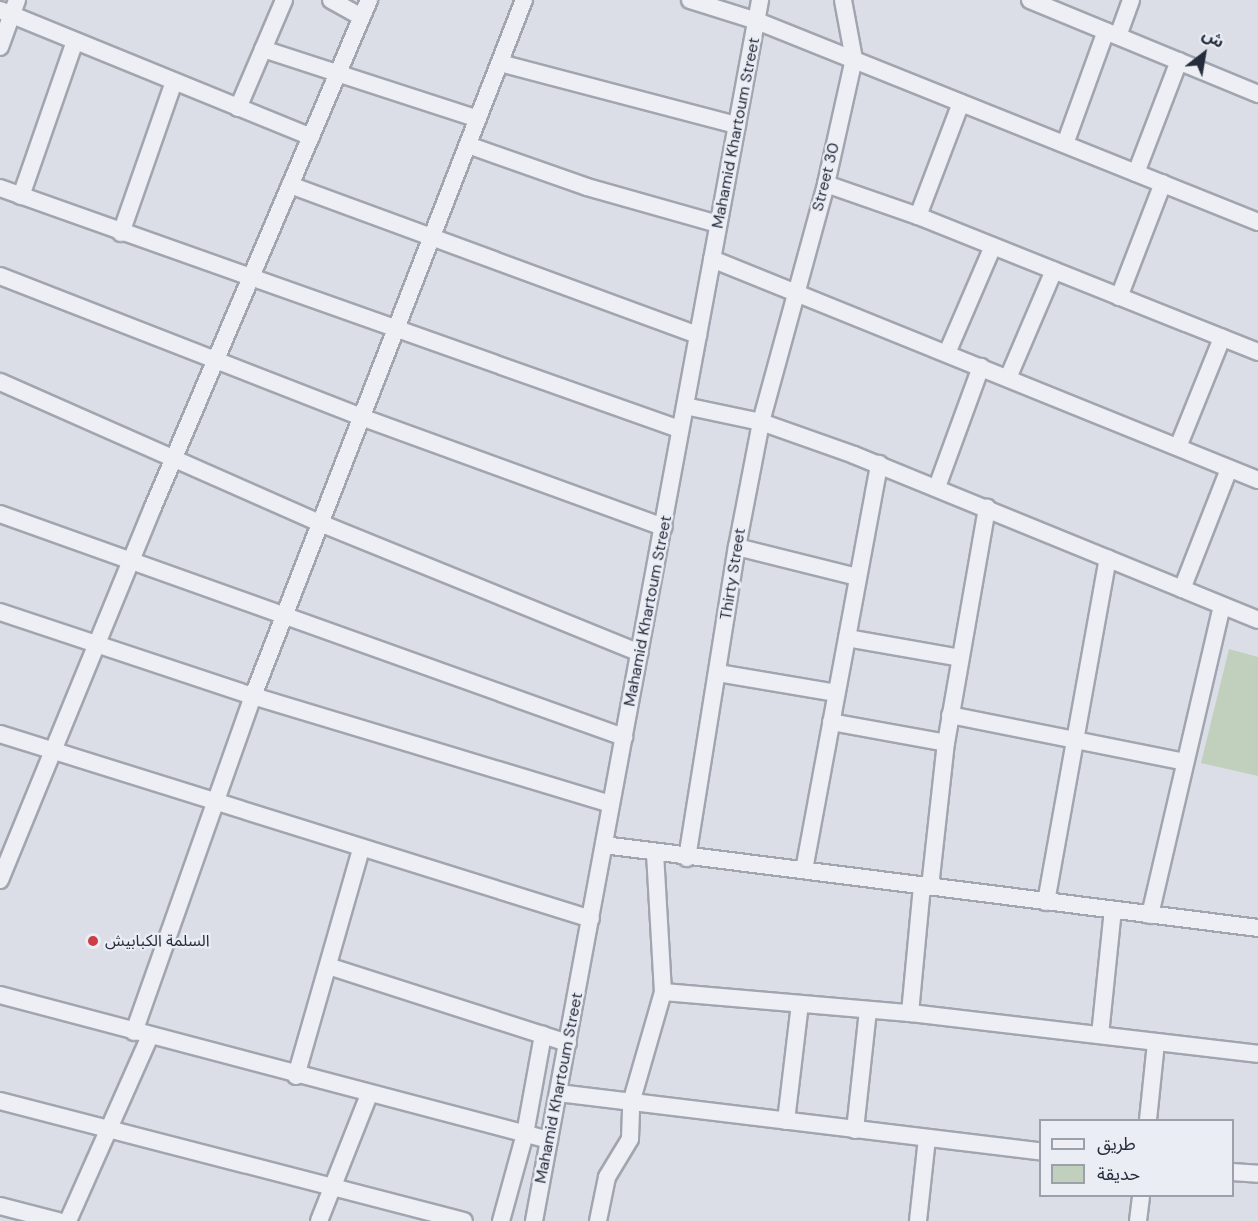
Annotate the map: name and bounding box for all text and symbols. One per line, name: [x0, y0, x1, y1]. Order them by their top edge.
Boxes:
text: ش: [1199, 23, 1228, 53]
north arrow: [1174, 24, 1234, 84]
street label: Mahamid Khartoum Street: [708, 36, 764, 230]
street label: Street 30: [808, 141, 844, 213]
street label: Mahamid Khartoum Street: [620, 514, 676, 708]
street label: Thirty Street: [716, 527, 750, 621]
place label: السلمة الكبابيش: [105, 931, 209, 951]
marker: السلمة الكبابيش: [86, 934, 100, 948]
street label: Mahamid Khartoum Street: [531, 991, 587, 1185]
legend: [1039, 1119, 1234, 1197]
text: طريق: [1097, 1132, 1136, 1156]
text: حديقة: [1097, 1162, 1140, 1186]

